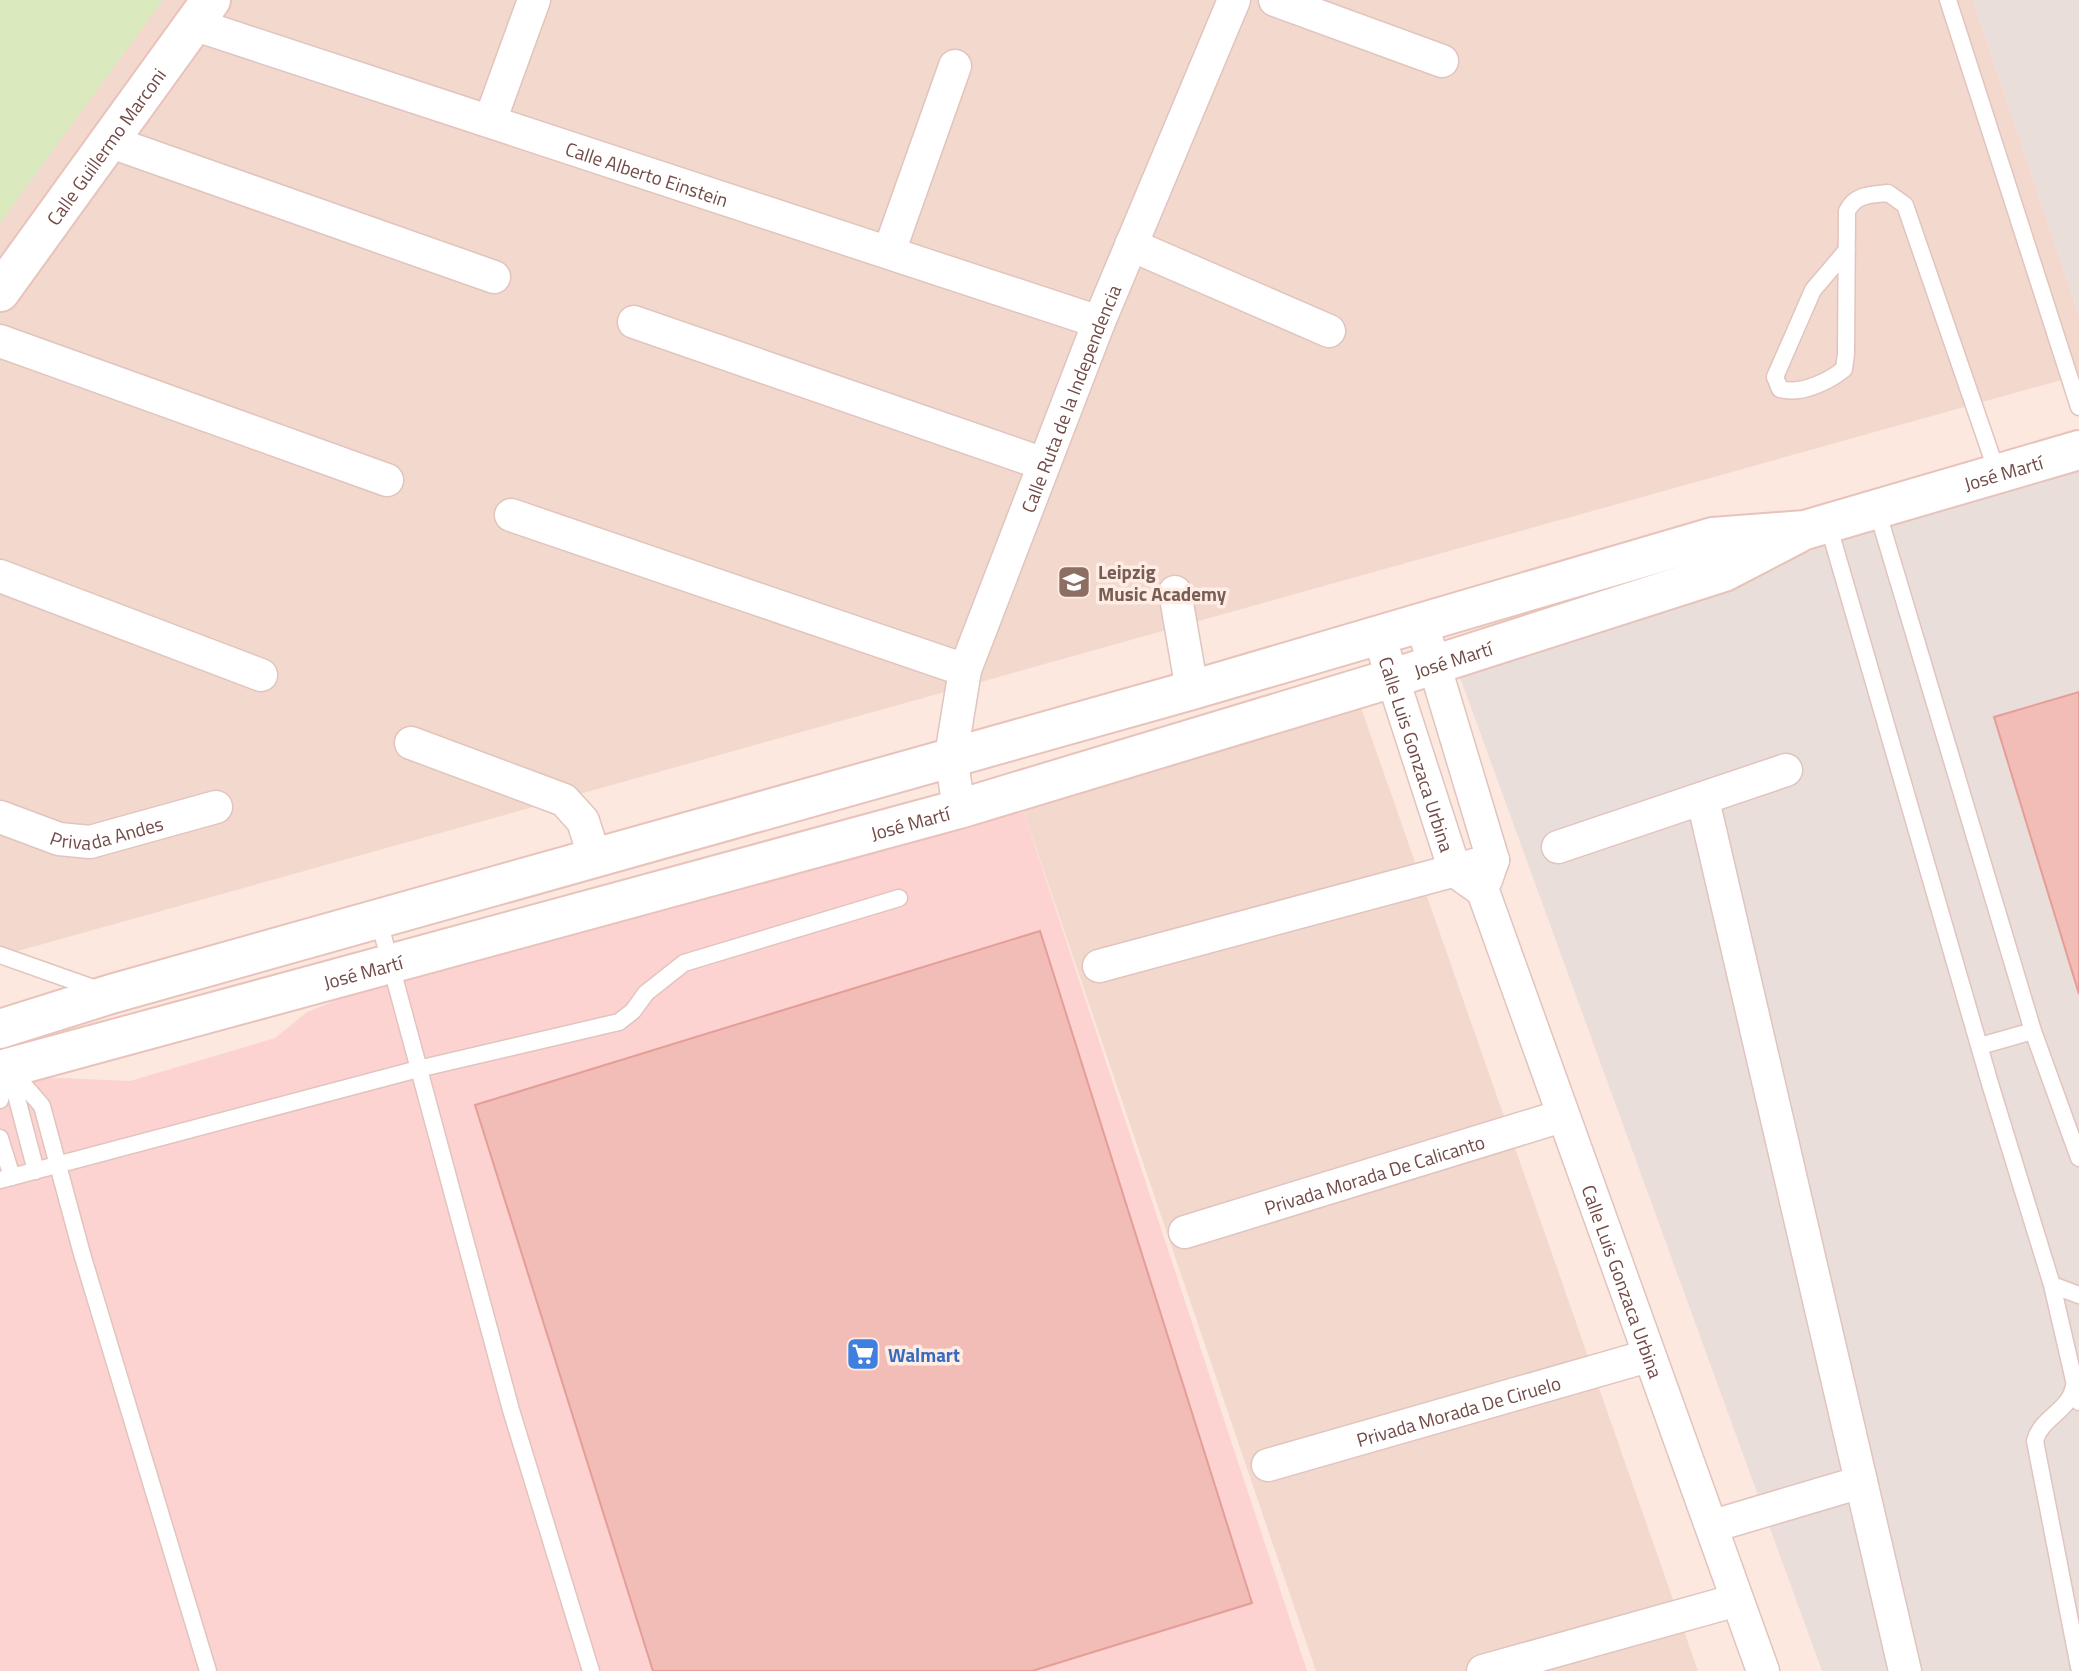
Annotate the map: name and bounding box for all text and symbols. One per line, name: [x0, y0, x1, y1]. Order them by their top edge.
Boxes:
street label: Calle Guillermo Marconi: [39, 61, 172, 231]
street label: Calle Alberto Einstein: [562, 133, 732, 214]
street label: Calle Ruta de la Independencia: [1013, 279, 1128, 517]
street label: José Martí: [1960, 446, 2048, 497]
place label: Leipzig Music Academy: [1098, 557, 1227, 608]
school or university icon: Leipzig Music Academy: [1055, 563, 1093, 601]
street label: José Martí: [1410, 632, 1498, 685]
street label: Calle Luis Gonzaca Urbina: [1372, 653, 1462, 856]
street label: José Martí: [867, 797, 955, 847]
street label: Privada Andes: [46, 808, 166, 857]
street label: José Martí: [320, 946, 407, 996]
street label: Privada Morada De Calicanto: [1260, 1126, 1488, 1221]
street label: Calle Luis Gonzaca Urbina: [1575, 1180, 1671, 1382]
supermarket icon: Walmart: [844, 1335, 882, 1373]
place label: Walmart: [888, 1340, 960, 1369]
street label: Privada Morada De Ciruelo: [1353, 1367, 1564, 1453]

